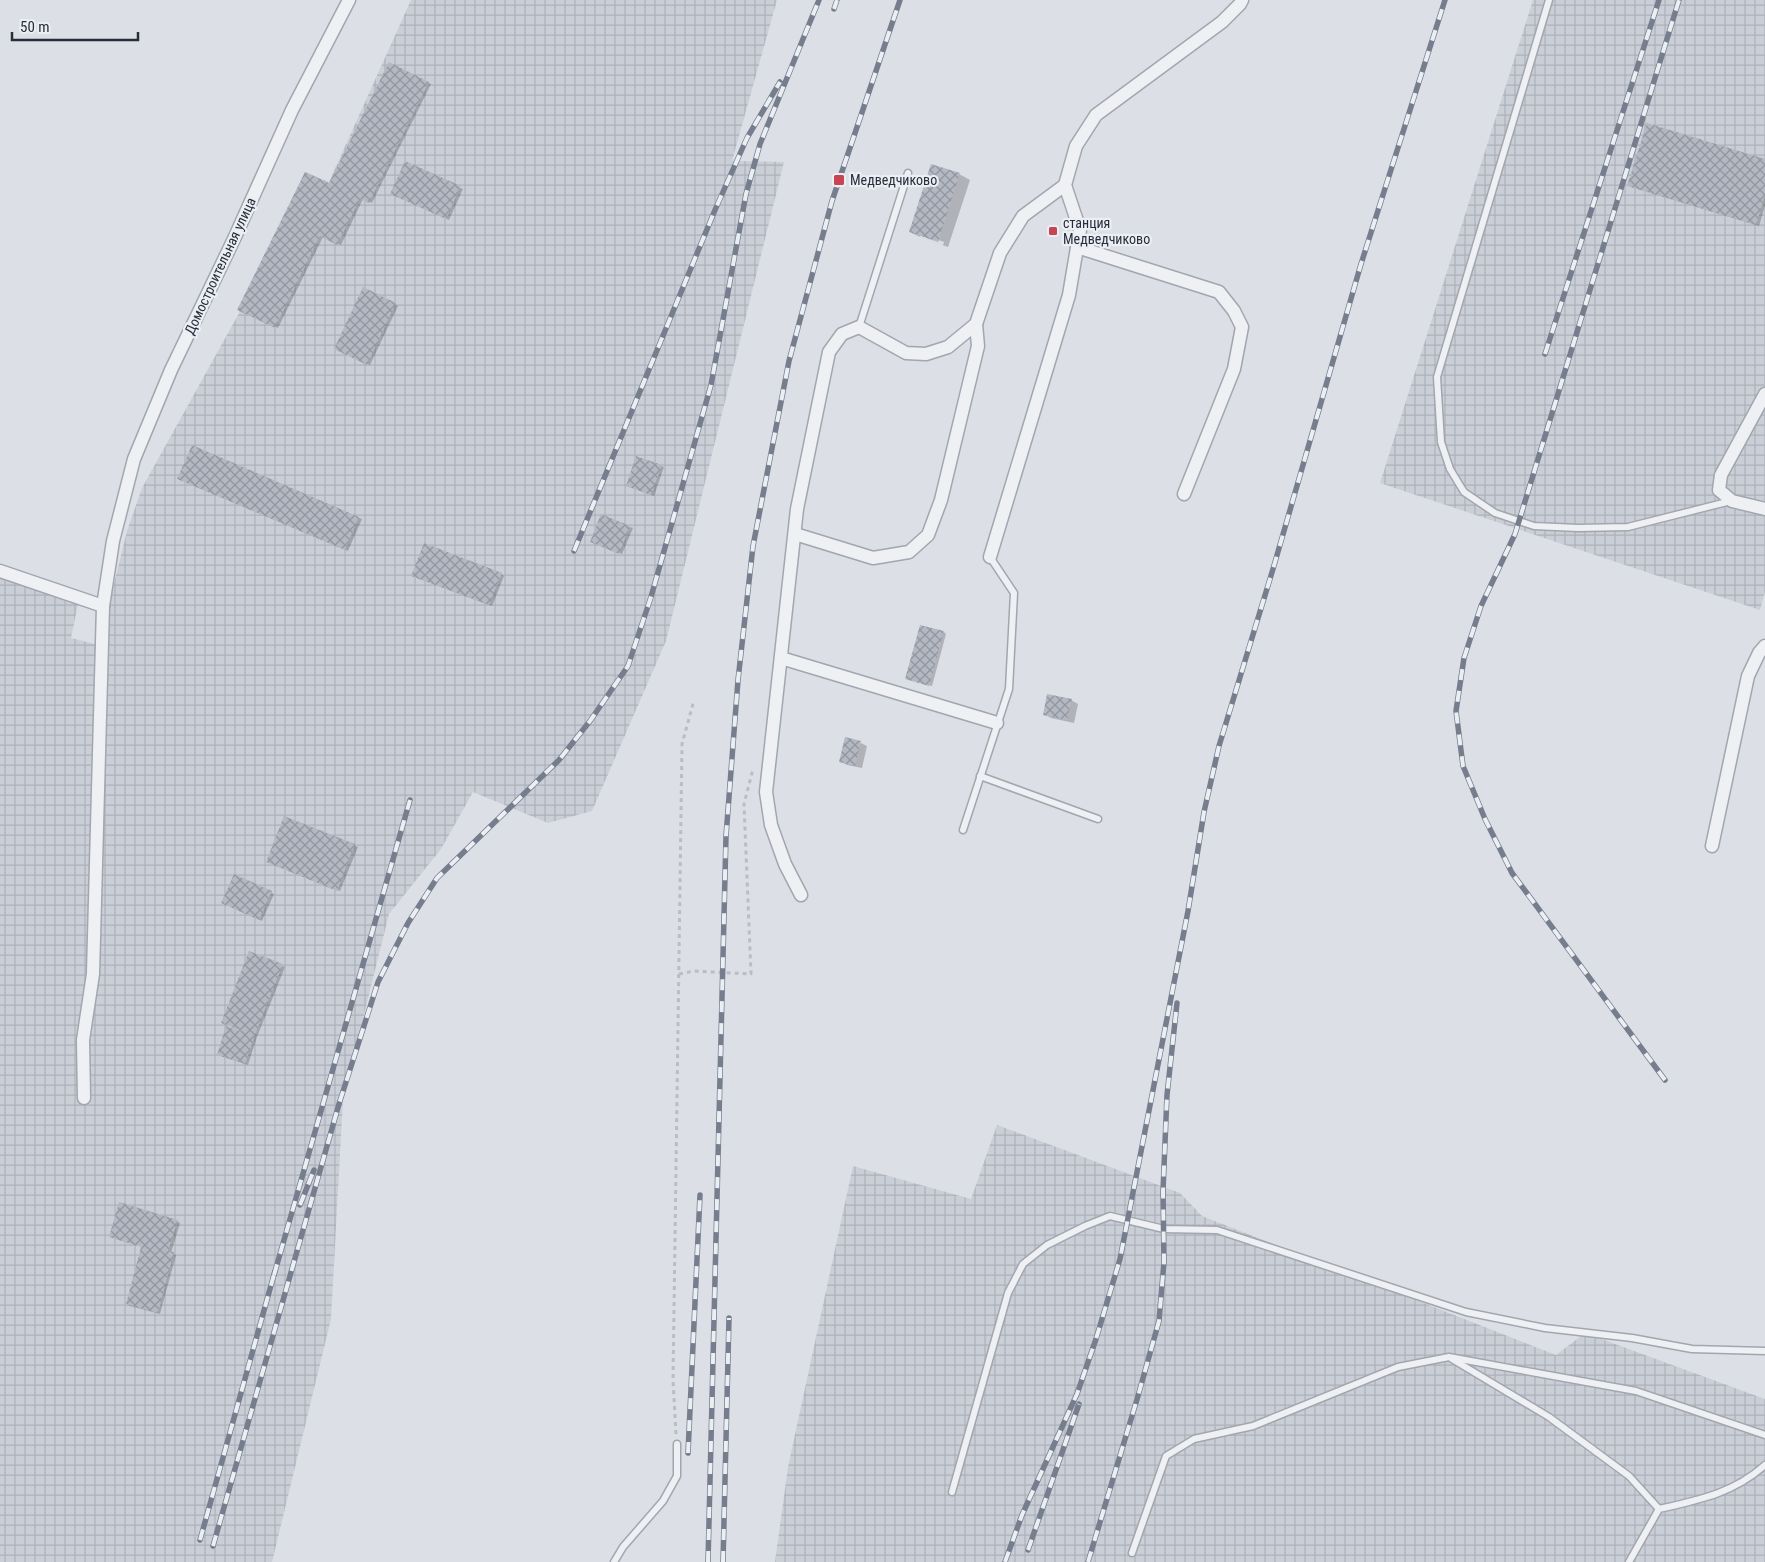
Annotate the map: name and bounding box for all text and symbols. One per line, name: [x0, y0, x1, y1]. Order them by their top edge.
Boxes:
scale bar: [12, 10, 139, 42]
text: 50 m: [20, 18, 50, 36]
place label: Медведчиково: [850, 172, 937, 188]
marker: Медведчиково: [832, 173, 846, 187]
street label: Домостроительная улица: [181, 195, 259, 337]
place label: станция Медведчиково: [1063, 215, 1150, 247]
marker: станция Медведчиково: [1047, 225, 1059, 237]

